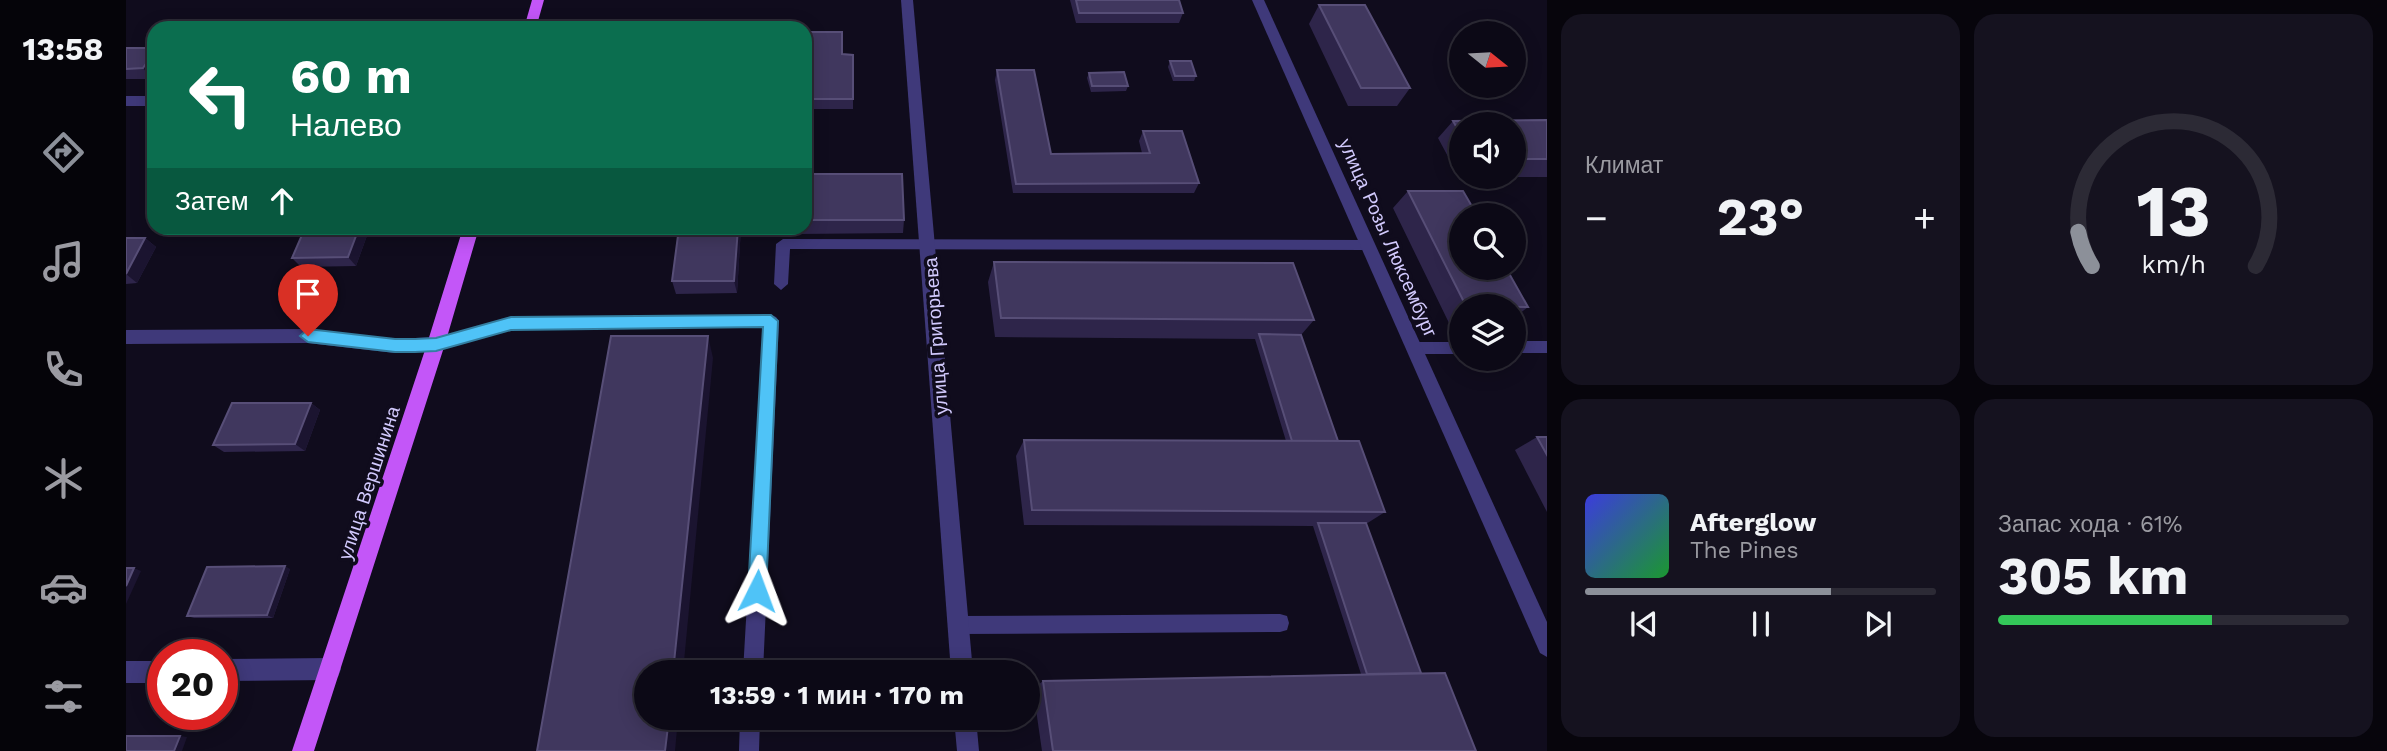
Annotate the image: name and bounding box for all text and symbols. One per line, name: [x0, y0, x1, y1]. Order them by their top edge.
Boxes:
north arrow: [1449, 21, 1526, 98]
map controls: [1449, 21, 1526, 371]
text: 13:58: [22, 30, 104, 68]
text: 60 m: [290, 47, 412, 105]
icon: left: [175, 49, 266, 140]
text: Налево: [290, 106, 402, 144]
button: sound: [1449, 112, 1526, 189]
icon: directions: [39, 128, 88, 177]
street label: улица Розы Люксембург: [1334, 135, 1442, 341]
text: Климат: [1585, 152, 1663, 179]
text: 13: [2136, 168, 2211, 254]
icon: ahead: [263, 182, 301, 220]
text: Затем: [175, 186, 249, 216]
text: 23°: [1717, 187, 1804, 248]
text: −: [1585, 196, 1608, 240]
text: +: [1913, 196, 1936, 240]
button: search: [1449, 203, 1526, 280]
icon: music: [39, 237, 88, 286]
text: km/h: [2141, 249, 2206, 278]
street label: улица Григорьева: [919, 256, 953, 415]
pin: [278, 264, 338, 336]
icon: arrive: [289, 275, 327, 313]
button: layers: [1449, 294, 1526, 371]
icon: phone: [39, 345, 88, 394]
street label: улица Вершинина: [333, 403, 405, 563]
icon: climate: [39, 454, 88, 503]
text: Afterglow: [1690, 507, 1816, 537]
text: Запас хода · 61%: [1998, 511, 2183, 538]
text: The Pines: [1690, 537, 1799, 564]
text: 305 km: [1998, 546, 2188, 607]
position arrow: [720, 554, 794, 628]
icon: car: [39, 563, 88, 612]
icon: previous: [1625, 605, 1663, 643]
icon: pause: [1742, 605, 1780, 643]
icon: next: [1859, 605, 1897, 643]
speed limit sign: 20: [147, 639, 238, 730]
icon: filters: [39, 672, 88, 721]
text: 13:59 · 1 мин · 170 m: [710, 680, 964, 710]

